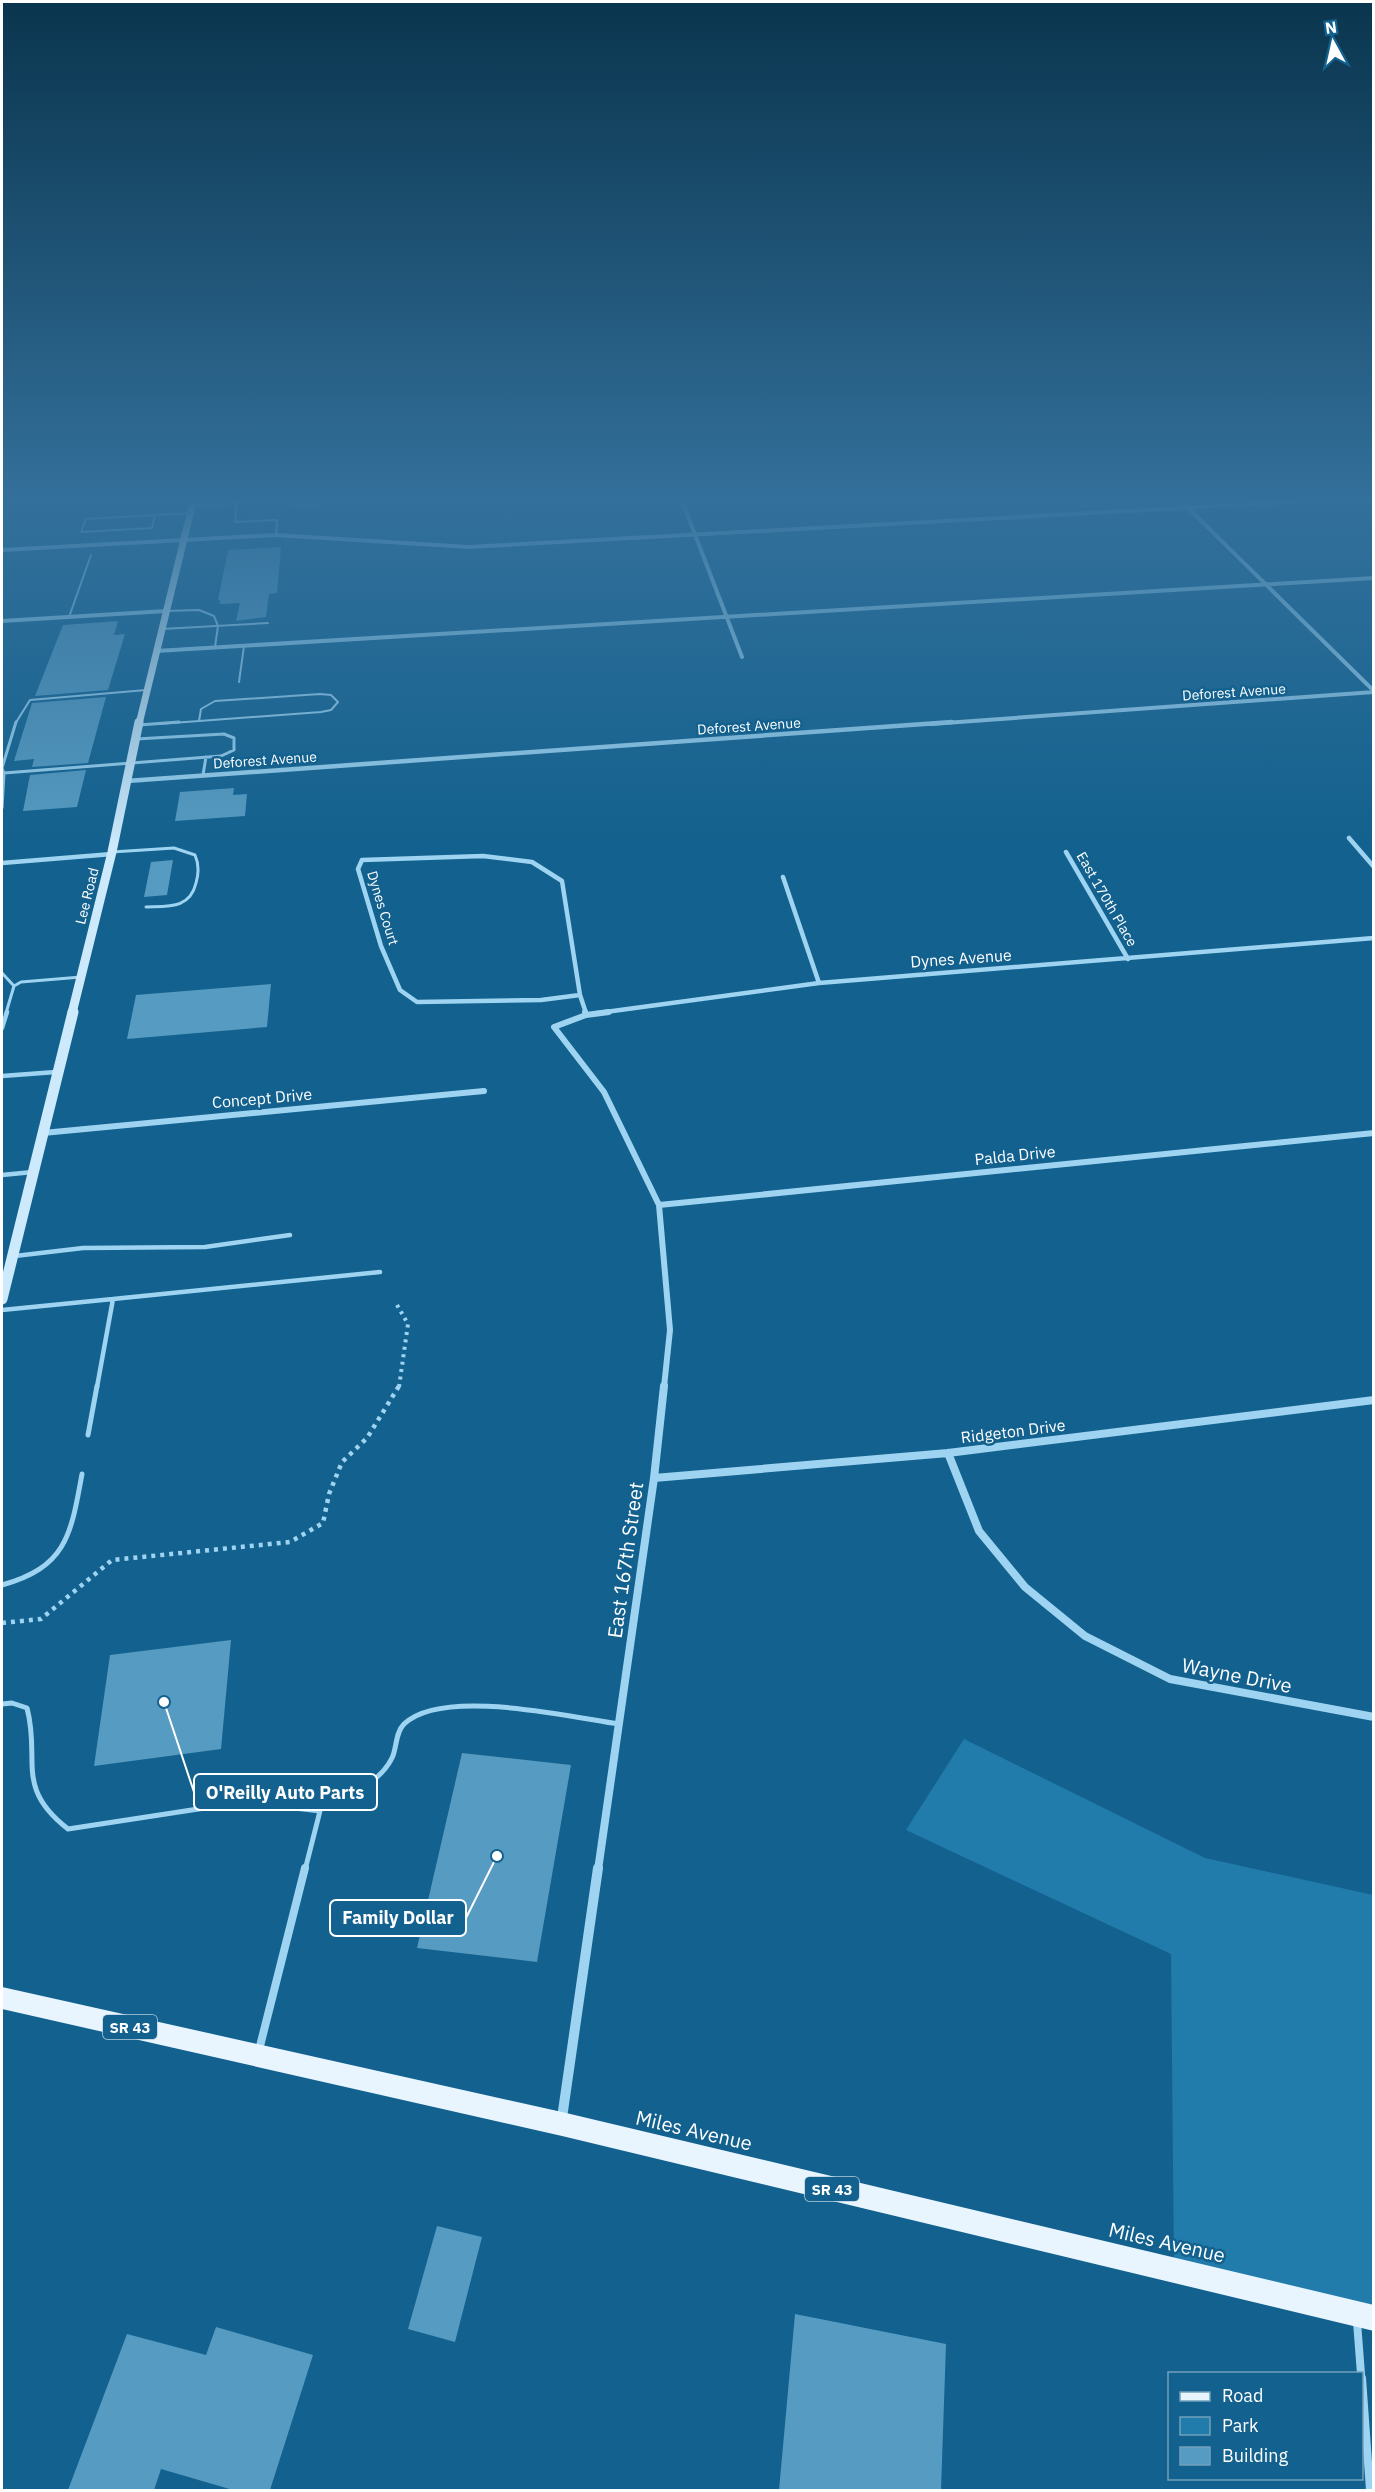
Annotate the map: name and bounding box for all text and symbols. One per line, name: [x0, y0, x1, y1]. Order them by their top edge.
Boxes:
north arrow: [1303, 12, 1363, 72]
text: N: [1324, 16, 1338, 38]
street label: Deforest Avenue: [1182, 679, 1287, 705]
street label: Deforest Avenue: [697, 713, 802, 739]
street label: Deforest Avenue: [213, 747, 318, 773]
street label: East 170th Place: [1073, 848, 1142, 950]
street label: Lee Road: [71, 866, 103, 926]
street label: Dynes Court: [363, 869, 403, 947]
street label: Dynes Avenue: [910, 944, 1013, 972]
street label: Concept Drive: [211, 1084, 313, 1112]
street label: Palda Drive: [974, 1141, 1057, 1169]
street label: Ridgeton Drive: [960, 1415, 1067, 1447]
street label: East 167th Street: [601, 1480, 649, 1640]
street label: Wayne Drive: [1180, 1651, 1294, 1699]
callout: O'Reilly Auto Parts: [194, 1774, 377, 1810]
text: O'Reilly Auto Parts: [206, 1781, 364, 1804]
callout: Family Dollar: [330, 1900, 466, 1936]
text: Family Dollar: [342, 1906, 454, 1929]
road number: SR 43: [103, 2015, 157, 2039]
street label: Miles Avenue: [633, 2103, 755, 2157]
road number: SR 43: [805, 2177, 859, 2201]
street label: Miles Avenue: [1106, 2215, 1228, 2269]
legend: [1168, 2372, 1363, 2480]
text: Road: [1222, 2384, 1263, 2407]
text: Park: [1222, 2414, 1259, 2437]
text: Building: [1222, 2444, 1289, 2467]

